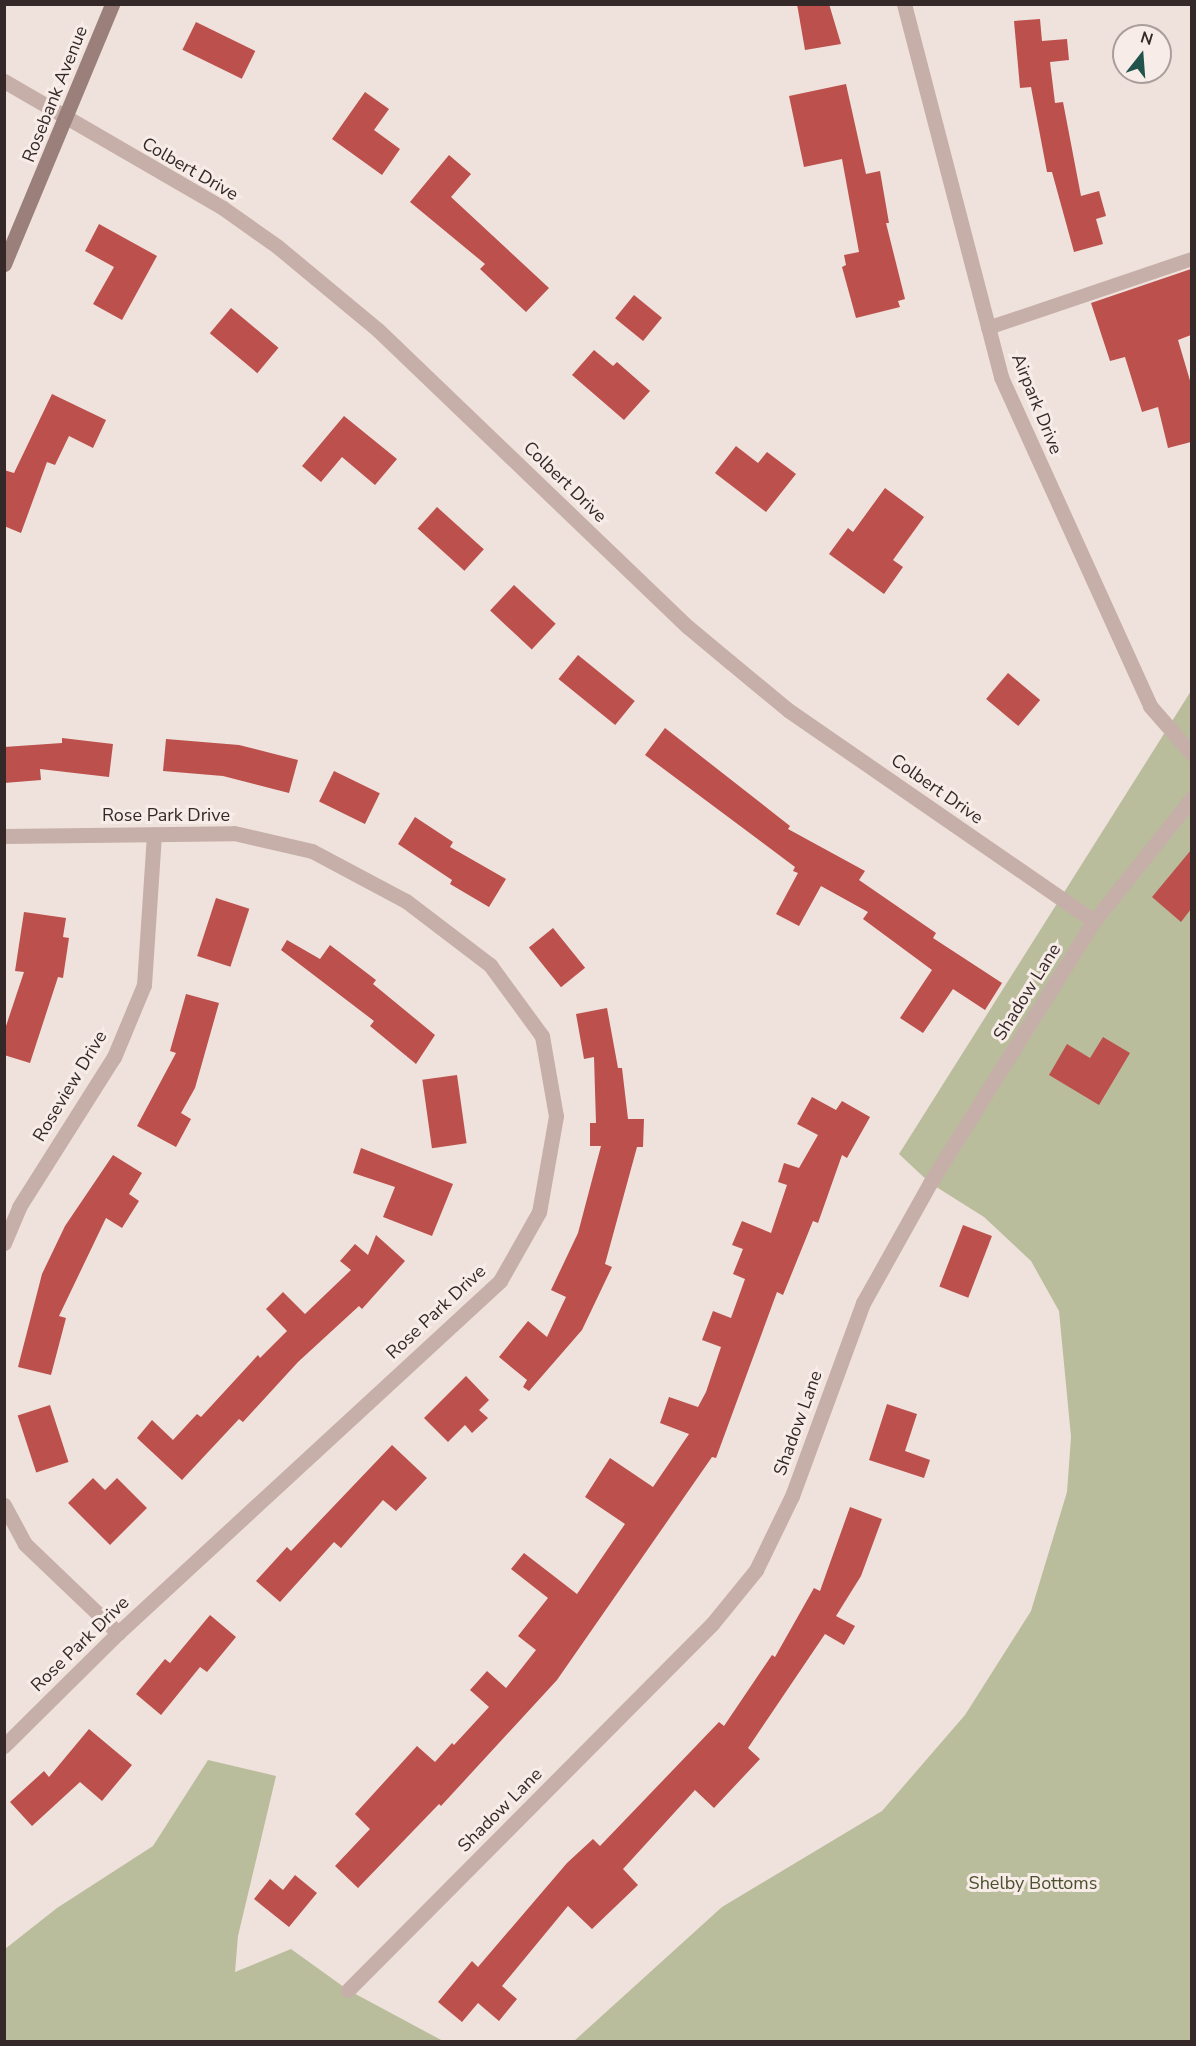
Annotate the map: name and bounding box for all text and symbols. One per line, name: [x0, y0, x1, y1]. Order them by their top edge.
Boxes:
street label: Rosebank Avenue: [18, 23, 92, 165]
north arrow: [1112, 24, 1172, 84]
text: N: [1138, 26, 1156, 51]
street label: Colbert Drive: [138, 133, 242, 205]
street label: Airpark Drive: [1007, 351, 1067, 457]
street label: Colbert Drive: [519, 437, 611, 527]
street label: Colbert Drive: [887, 749, 987, 829]
street label: Rose Park Drive: [102, 804, 230, 826]
street label: Shadow Lane: [989, 940, 1065, 1044]
street label: Roseview Drive: [28, 1027, 112, 1145]
street label: Rose Park Drive: [382, 1260, 490, 1364]
street label: Shadow Lane: [769, 1368, 827, 1478]
street label: Rose Park Drive: [26, 1592, 134, 1696]
street label: Shadow Lane: [453, 1763, 547, 1857]
park label: Shelby Bottoms: [969, 1872, 1097, 1894]

